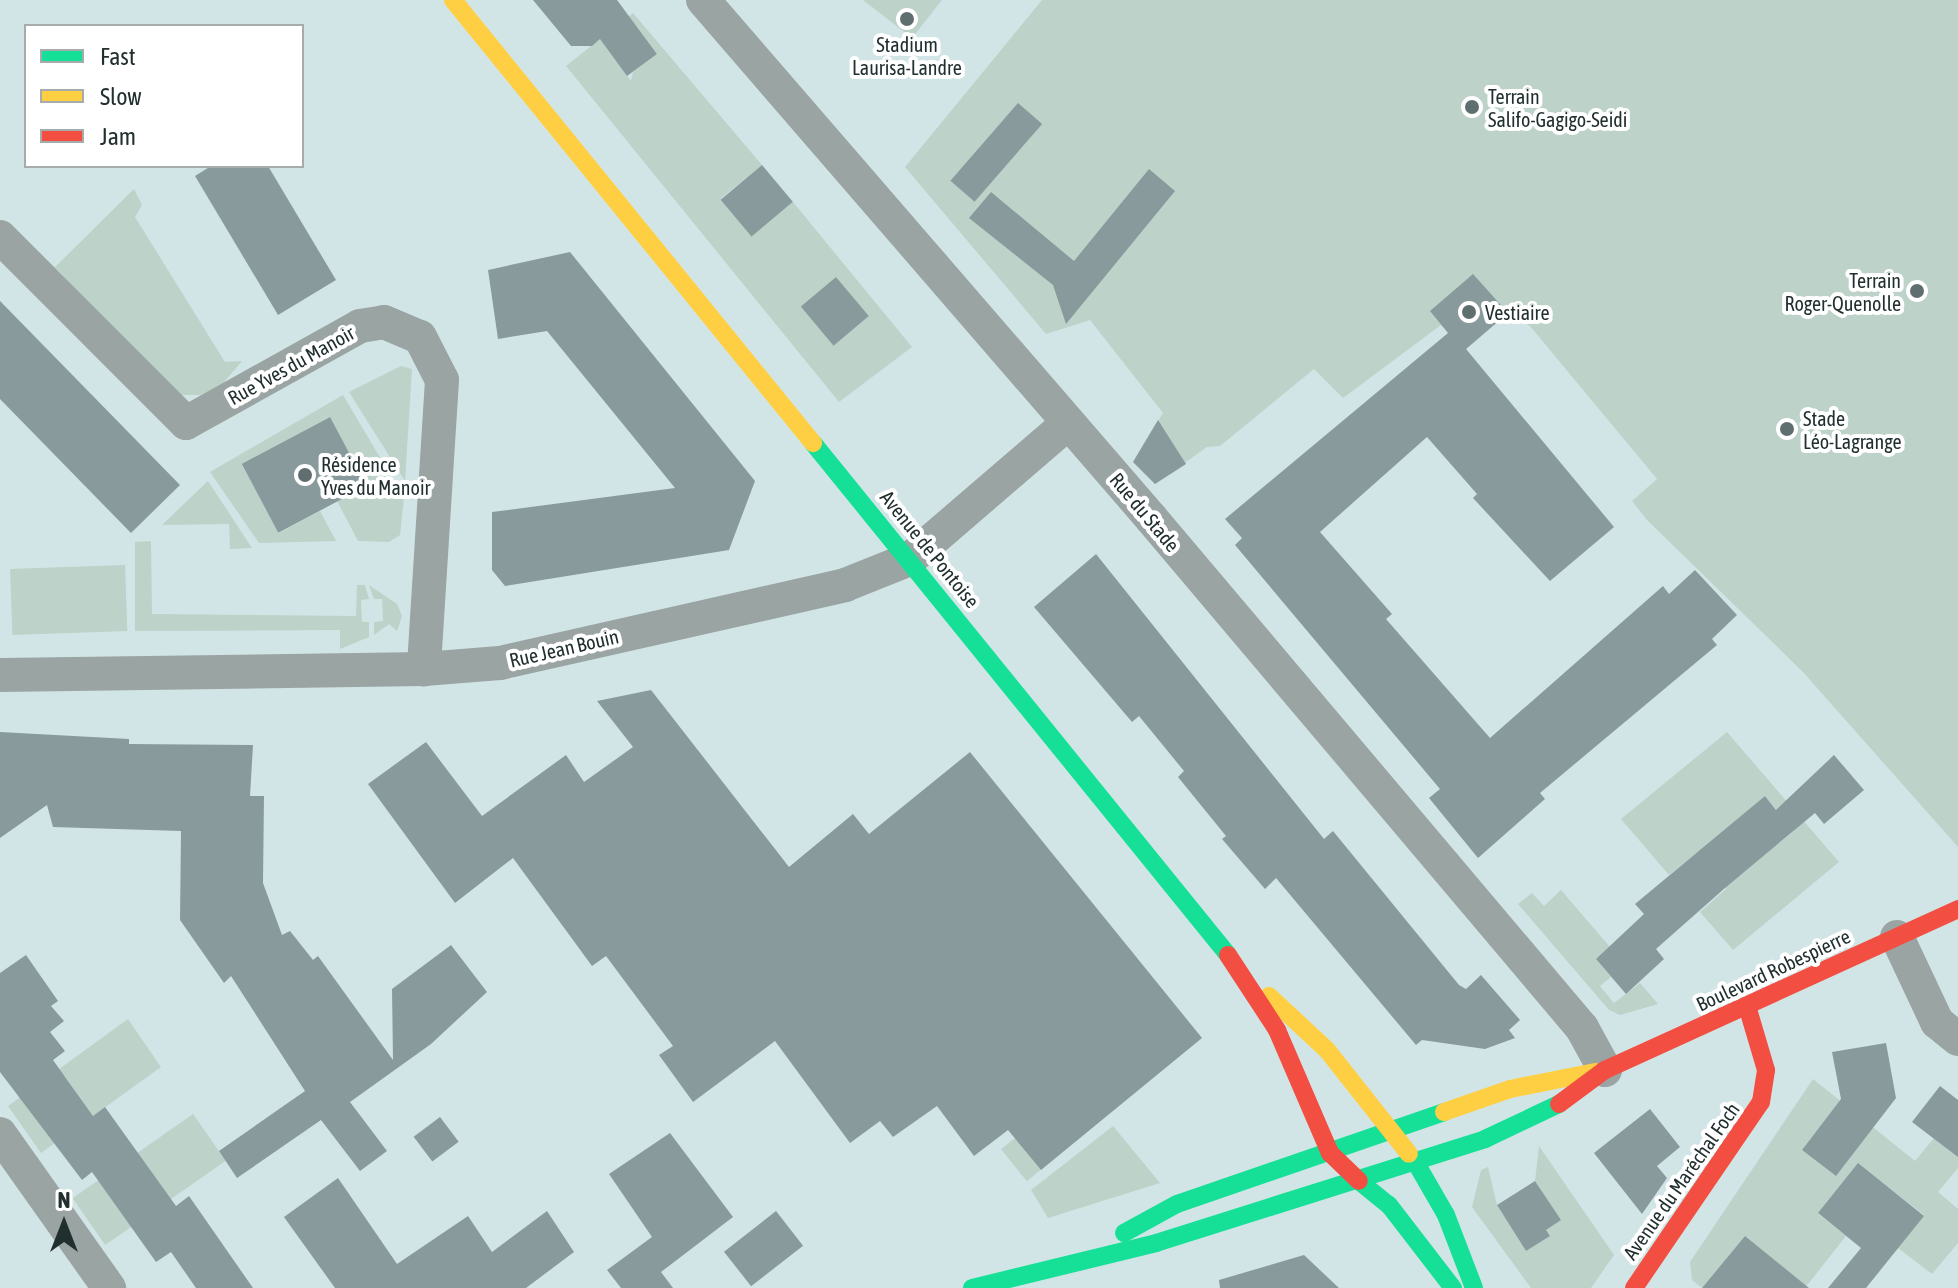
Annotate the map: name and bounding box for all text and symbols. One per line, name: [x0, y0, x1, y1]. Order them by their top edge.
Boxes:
marker: Stadium Laurisa-Landre: [898, 10, 916, 28]
legend: [24, 24, 304, 168]
place label: Stadium Laurisa-Landre: [852, 32, 962, 79]
text: Fast: [100, 43, 136, 70]
text: Slow: [100, 83, 142, 110]
place label: Terrain Salifo-Gagigo-Seidi: [1488, 84, 1627, 131]
marker: Terrain Salifo-Gagigo-Seidi: [1463, 98, 1481, 116]
text: Jam: [100, 123, 136, 150]
place label: Terrain Roger-Quenolle: [1784, 268, 1901, 315]
marker: Terrain Roger-Quenolle: [1908, 282, 1926, 300]
place label: Vestiaire: [1485, 300, 1550, 324]
marker: Vestiaire: [1460, 303, 1478, 321]
street label: Rue Yves du Manoir: [224, 320, 358, 410]
place label: Stade Léo-Lagrange: [1803, 406, 1902, 453]
marker: Stade Léo-Lagrange: [1778, 420, 1796, 438]
place label: Résidence Yves du Manoir: [321, 452, 430, 499]
marker: Résidence Yves du Manoir: [296, 466, 314, 484]
street label: Rue du Stade: [1105, 468, 1185, 556]
street label: Avenue de Pontoise: [875, 486, 985, 612]
street label: Rue Jean Bouin: [507, 624, 621, 672]
street label: Boulevard Robespierre: [1692, 924, 1854, 1016]
street label: Avenue du Maréchal Foch: [1618, 1098, 1744, 1264]
north arrow: [24, 1184, 104, 1264]
text: N: [58, 1187, 70, 1213]

